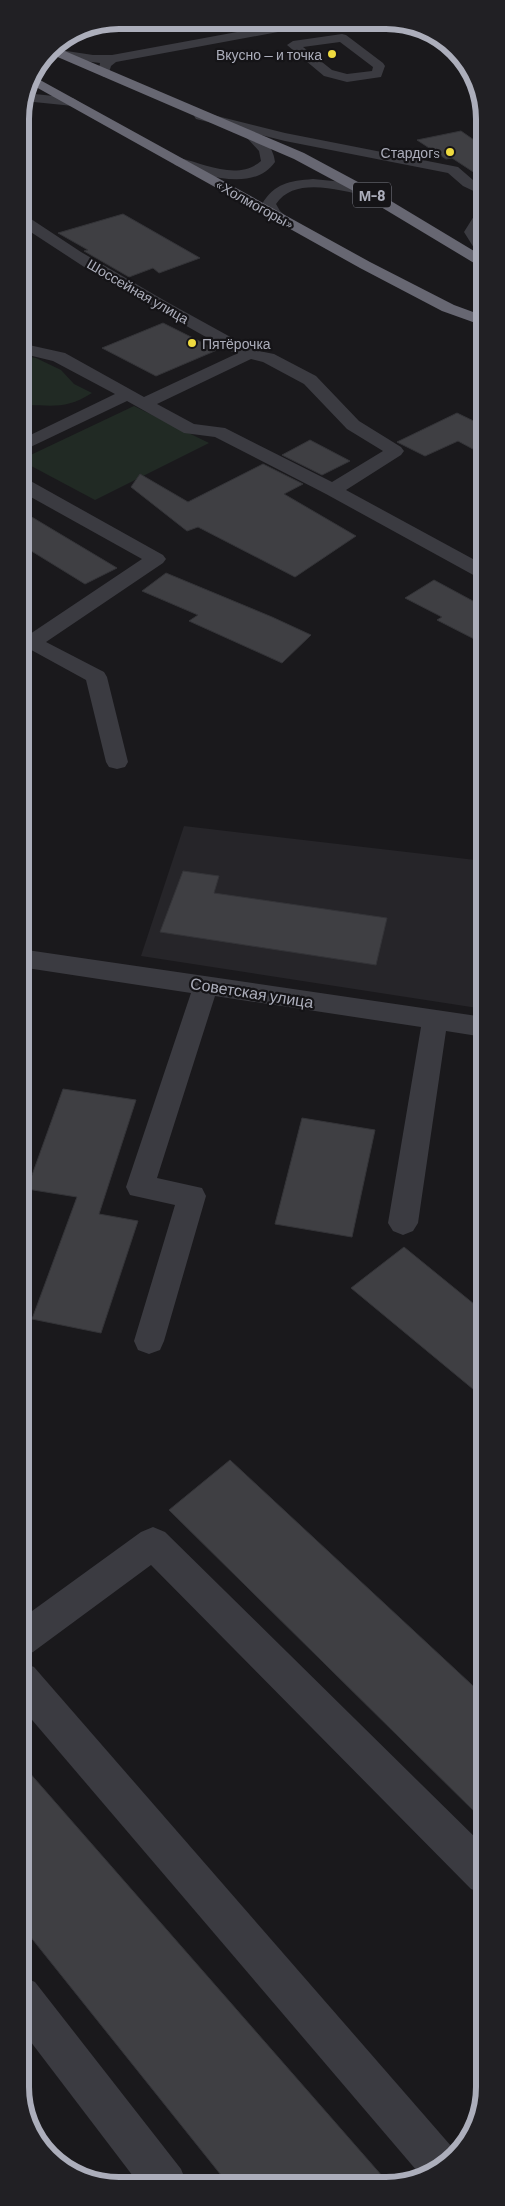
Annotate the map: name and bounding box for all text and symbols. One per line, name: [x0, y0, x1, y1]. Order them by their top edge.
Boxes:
place label: Вкусно — и точка: [216, 46, 322, 63]
marker: Вкусно — и точка: [326, 48, 338, 60]
place label: Стардогs: [381, 144, 440, 161]
marker: Стардогs: [444, 146, 456, 158]
street label: «Холмогоры»: [212, 175, 298, 233]
road number: М-8: [353, 182, 391, 208]
street label: Шоссейная улица: [84, 255, 192, 327]
place label: Пятёрочка: [202, 335, 271, 352]
marker: Пятёрочка: [186, 337, 198, 349]
street label: Советская улица: [189, 973, 315, 1011]

